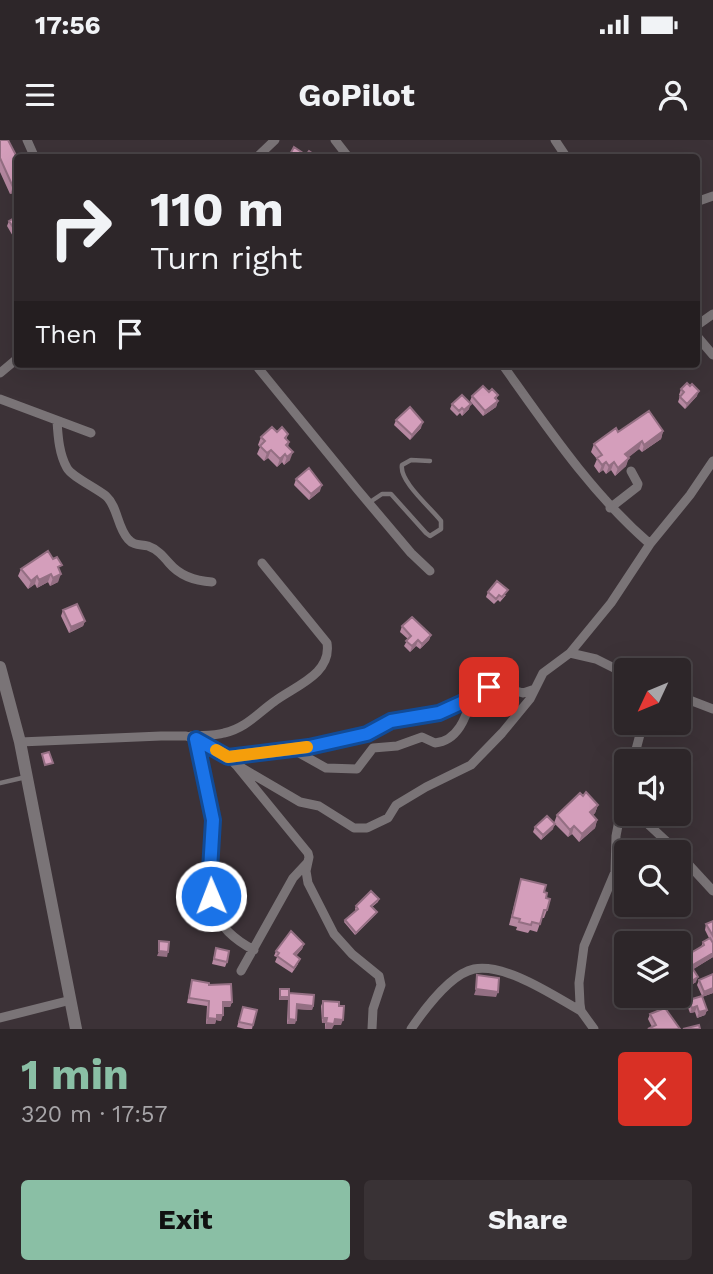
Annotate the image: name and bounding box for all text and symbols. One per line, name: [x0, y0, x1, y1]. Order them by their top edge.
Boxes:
text: 17:56: [35, 10, 101, 40]
icon: menu: [21, 76, 59, 114]
text: GoPilot: [298, 76, 415, 114]
icon: person: [654, 76, 692, 114]
text: 110 m: [150, 180, 284, 238]
icon: right: [35, 182, 126, 273]
text: Turn right: [150, 239, 302, 277]
icon: arrive: [111, 315, 149, 353]
text: Then: [35, 319, 97, 349]
pin: [459, 657, 519, 717]
north arrow: [614, 658, 691, 735]
map controls: [614, 658, 691, 1008]
icon: arrive: [470, 668, 508, 706]
button: sound: [614, 749, 691, 826]
button: search: [614, 840, 691, 917]
position arrow: [174, 859, 248, 933]
button: layers: [614, 931, 691, 1008]
text: 1 min: [21, 1050, 129, 1099]
button: close: [618, 1052, 692, 1126]
text: 320 m · 17:57: [21, 1101, 167, 1128]
button: Exit: [21, 1180, 350, 1260]
button: Share: [364, 1180, 692, 1260]

